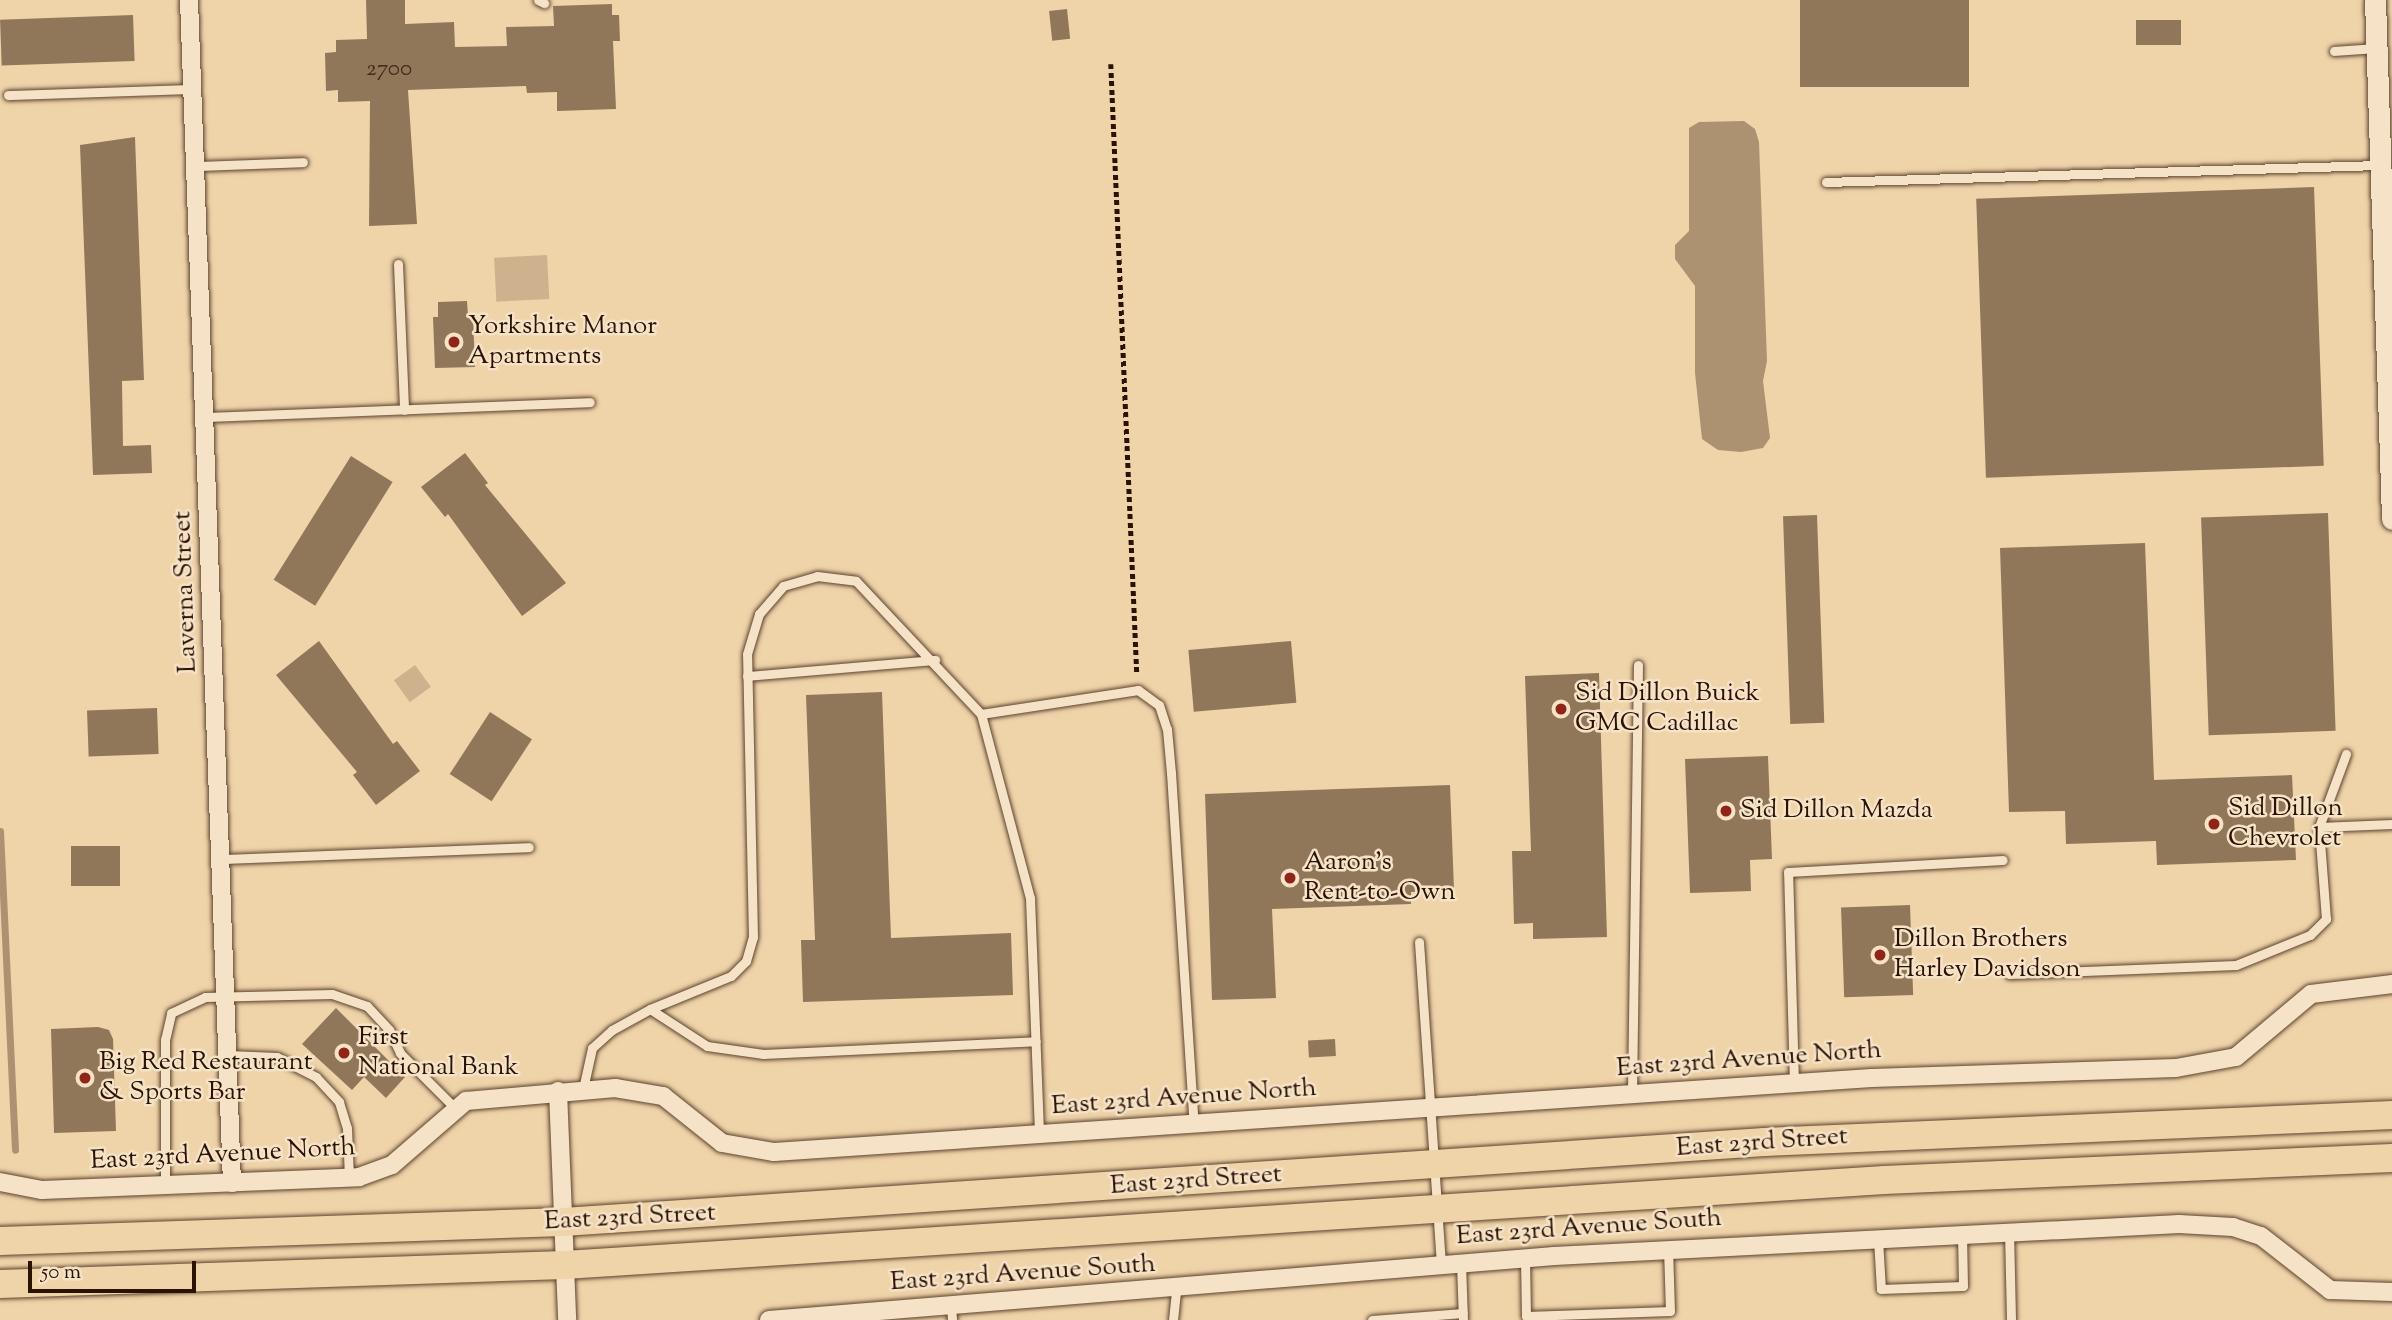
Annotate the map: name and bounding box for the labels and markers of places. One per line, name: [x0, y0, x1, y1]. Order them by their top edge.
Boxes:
place label: Yorkshire Manor Apartments: [468, 311, 657, 372]
marker: Yorkshire Manor Apartments: [446, 334, 462, 350]
place label: Sid Dillon Buick GMC Cadillac: [1575, 678, 1760, 740]
marker: Sid Dillon Buick GMC Cadillac: [1553, 701, 1569, 717]
place label: Sid Dillon Chevrolet: [2228, 793, 2343, 854]
place label: Sid Dillon Mazda: [1740, 795, 1933, 827]
marker: Sid Dillon Mazda: [1718, 803, 1734, 819]
marker: Sid Dillon Chevrolet: [2206, 816, 2222, 832]
place label: Aaron's Rent-to-Own: [1304, 847, 1456, 908]
marker: Aaron's Rent-to-Own: [1282, 870, 1298, 886]
place label: Dillon Brothers Harley Davidson: [1894, 924, 2081, 986]
marker: Dillon Brothers Harley Davidson: [1872, 947, 1888, 963]
place label: First National Bank: [358, 1022, 519, 1084]
marker: First National Bank: [336, 1045, 352, 1061]
place label: Big Red Restaurant & Sports Bar: [99, 1047, 313, 1108]
marker: Big Red Restaurant & Sports Bar: [77, 1070, 93, 1086]

